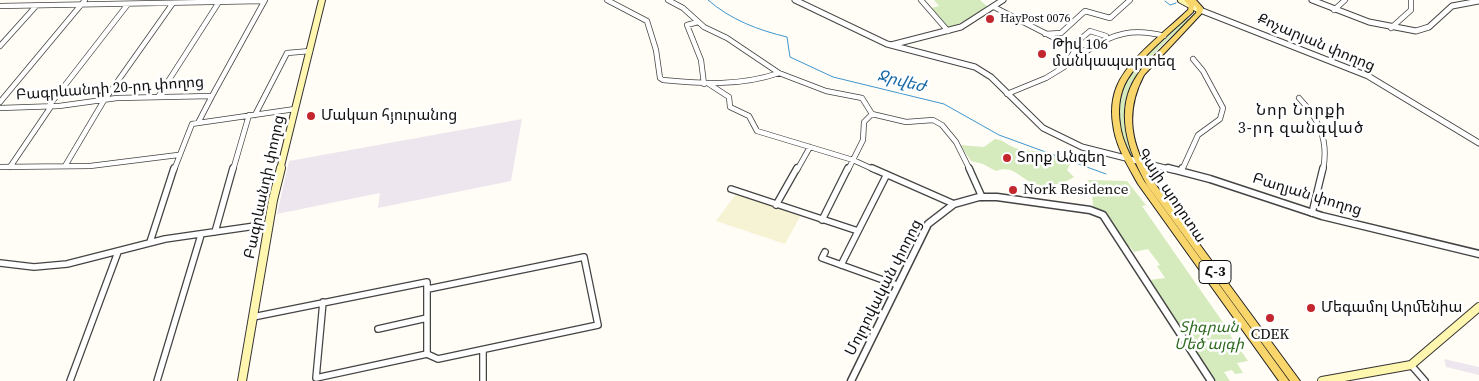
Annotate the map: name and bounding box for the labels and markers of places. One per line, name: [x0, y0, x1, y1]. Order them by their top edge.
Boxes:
place label: HayPost 0076: [1000, 12, 1070, 26]
marker: HayPost 0076: [984, 13, 996, 25]
place label: Թիվ 106 մանկապարտեզ: [1052, 36, 1175, 71]
marker: Թիվ 106 մանկապարտեզ: [1036, 48, 1048, 60]
place label: Մակաո հյուրանոց: [321, 107, 457, 125]
marker: Մակաո հյուրանոց: [305, 110, 317, 122]
place label: Տորք Անգեղ: [1017, 149, 1105, 167]
marker: Տորք Անգեղ: [1001, 152, 1013, 164]
place label: Nork Residence: [1023, 181, 1128, 199]
marker: Nork Residence: [1007, 184, 1019, 196]
place label: Մեգամոլ Արմենիա: [1321, 299, 1462, 317]
marker: Մեգամոլ Արմենիա: [1305, 302, 1317, 314]
marker: CDEK: [1264, 312, 1276, 324]
place label: CDEK: [1251, 326, 1289, 344]

